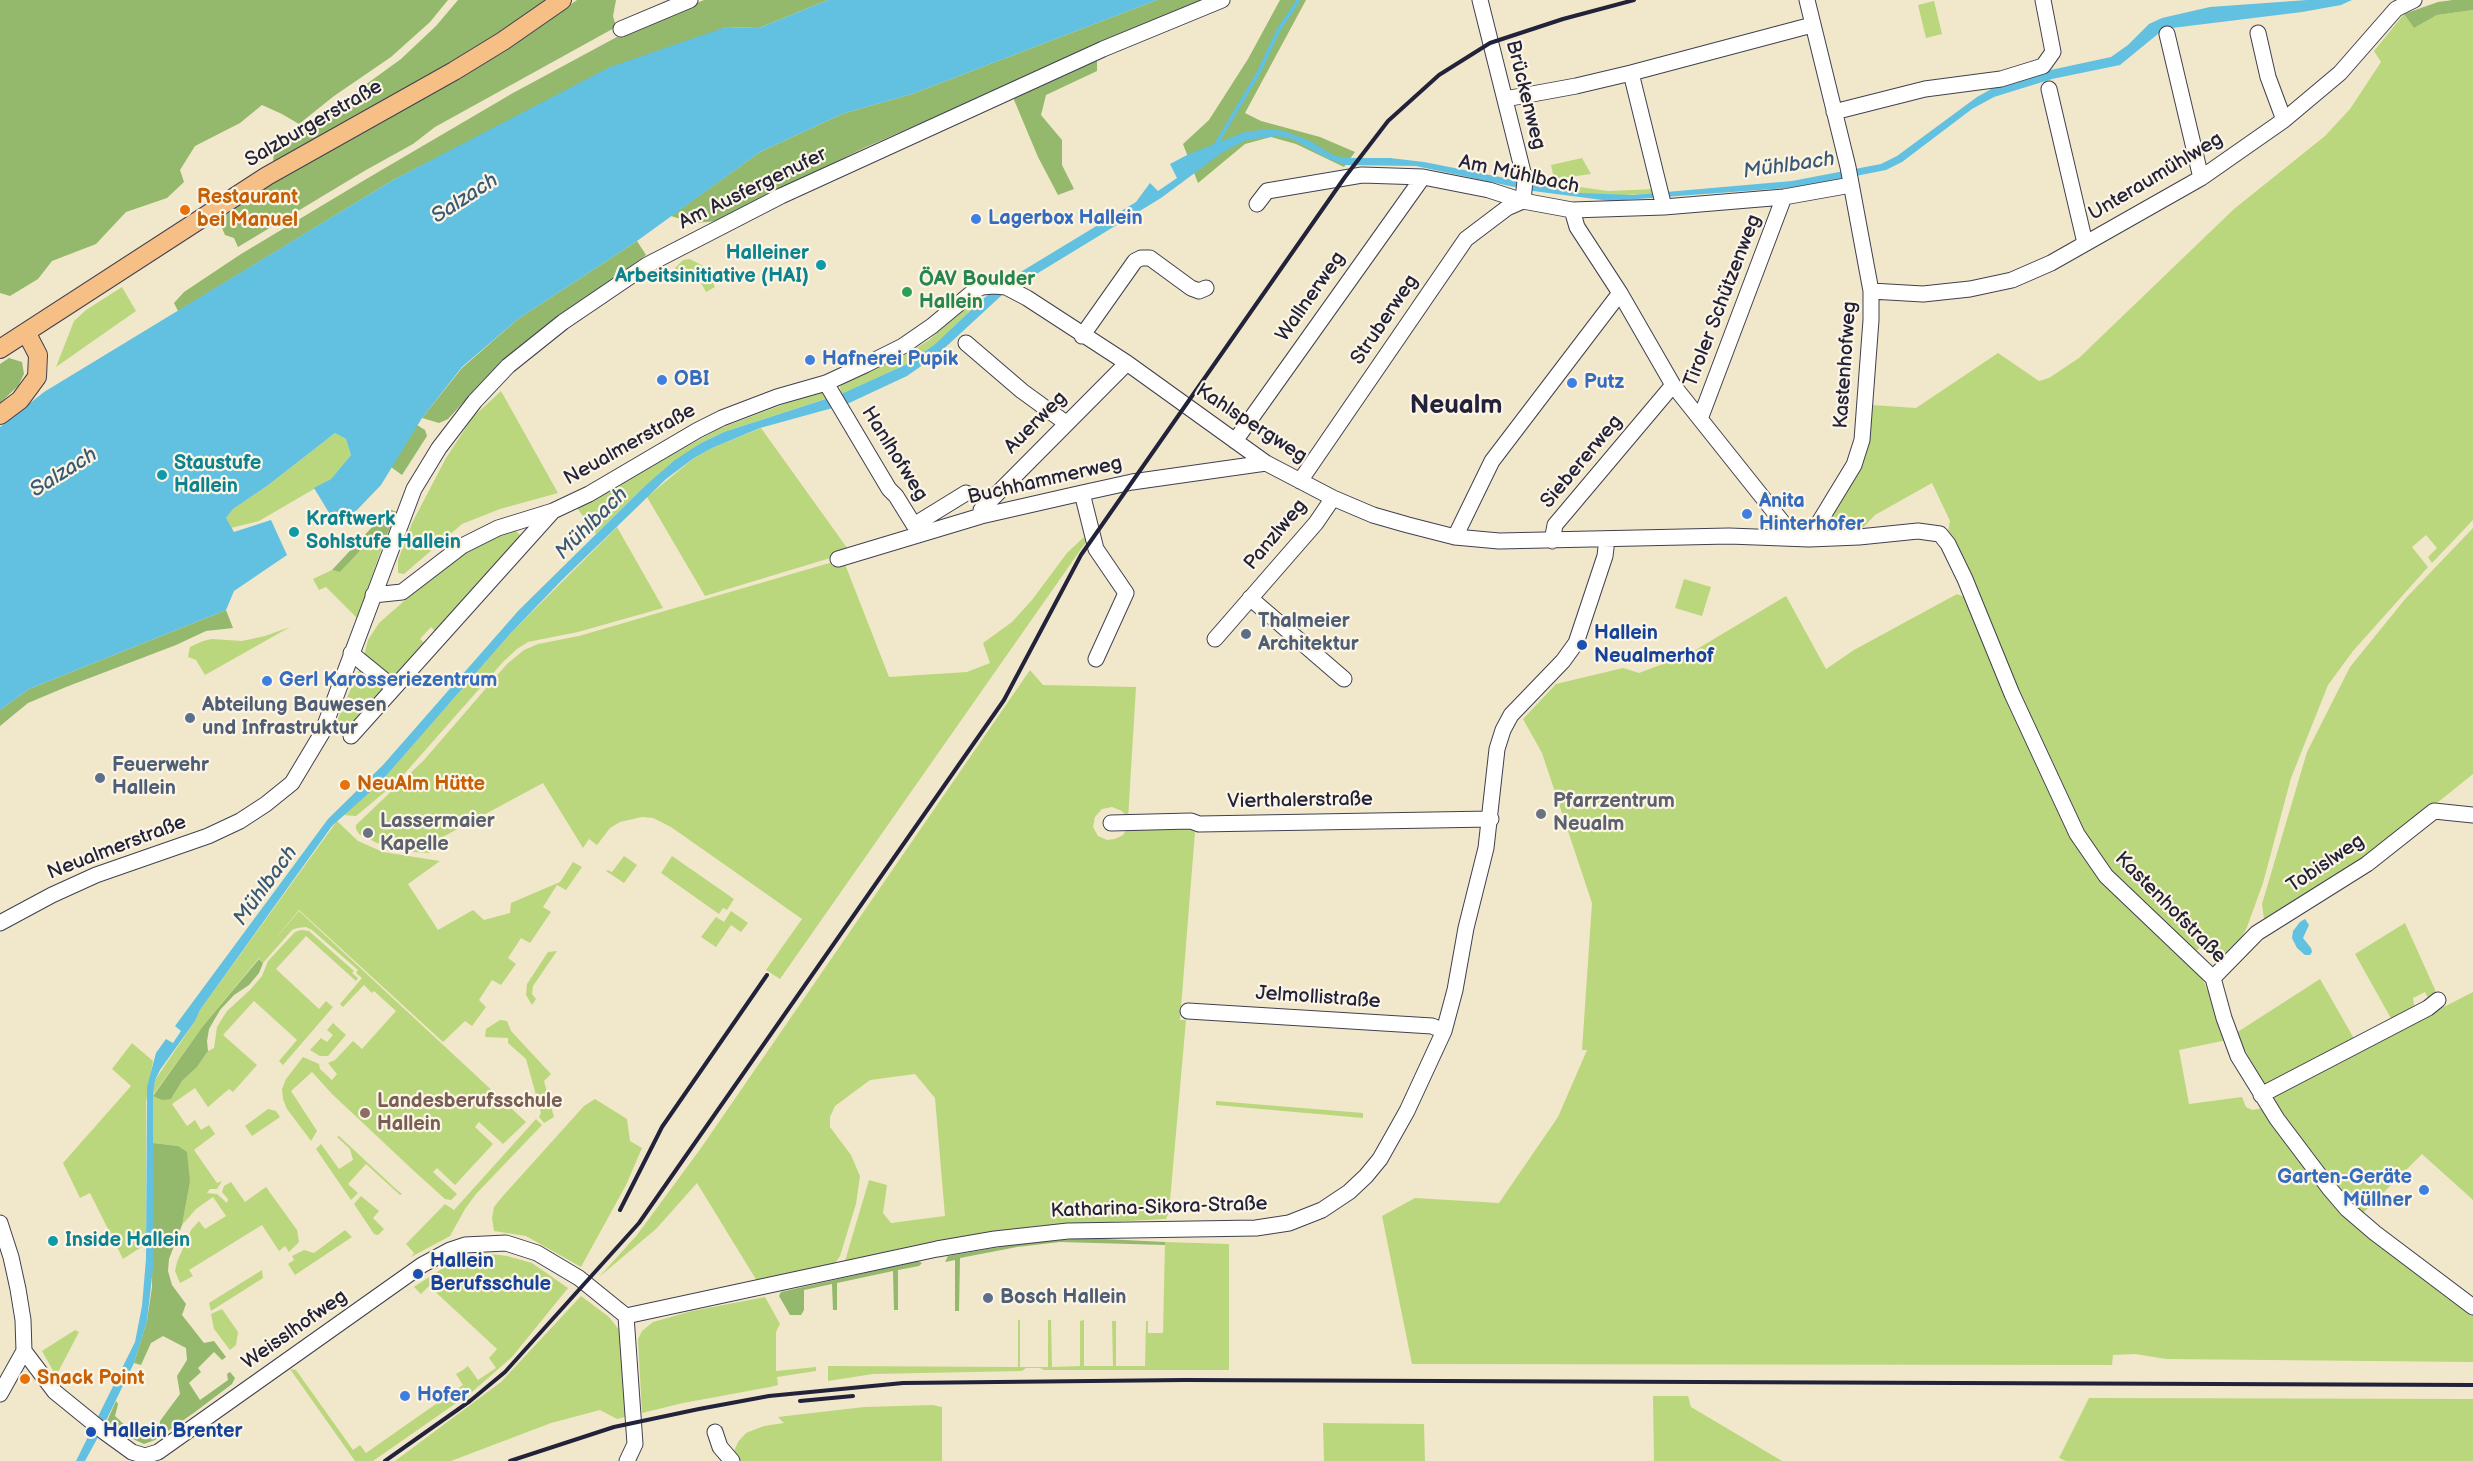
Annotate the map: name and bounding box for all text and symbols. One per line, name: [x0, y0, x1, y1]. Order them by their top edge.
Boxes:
street label: Brückenweg: [1500, 38, 1550, 152]
street label: Salzburgerstraße: [241, 75, 387, 173]
street label: Unteraumühlweg: [2084, 127, 2228, 227]
street label: Am Ausfergenufer: [675, 143, 831, 235]
water label: Mühlbach: [1742, 147, 1836, 185]
street label: Am Mühlbach: [1457, 151, 1581, 199]
water label: Salzach: [427, 168, 503, 230]
place label: Restaurant bei Manuel: [197, 186, 298, 233]
marker: Restaurant bei Manuel: [178, 203, 192, 217]
place label: Lagerbox Hallein: [988, 207, 1143, 231]
street label: Tiroler Schützenweg: [1679, 211, 1767, 391]
marker: Lagerbox Hallein: [969, 212, 983, 226]
place label: Halleiner Arbeitsinitiative (HAI): [615, 242, 809, 289]
street label: Wallnerweg: [1271, 247, 1351, 347]
marker: Halleiner Arbeitsinitiative (HAI): [814, 258, 828, 272]
place label: ÖAV Boulder Hallein: [919, 268, 1035, 315]
street label: Struberweg: [1346, 270, 1424, 370]
marker: ÖAV Boulder Hallein: [900, 285, 914, 299]
street label: Kastenhofweg: [1830, 300, 1862, 430]
place label: Hafnerei Pupik: [822, 348, 958, 372]
marker: Hafnerei Pupik: [803, 353, 817, 367]
place label: OBI: [674, 368, 710, 392]
place label: Putz: [1584, 371, 1624, 395]
marker: OBI: [655, 373, 669, 387]
marker: Putz: [1565, 376, 1579, 390]
street label: Kahlspergweg: [1191, 379, 1311, 469]
street label: Auerweg: [1000, 387, 1072, 459]
district label: Neualm: [1410, 390, 1502, 422]
street label: Neualmerstraße: [560, 399, 700, 491]
street label: Hanlhofweg: [856, 402, 932, 506]
street label: Siebererweg: [1536, 410, 1628, 514]
water label: Salzach: [26, 443, 102, 503]
place label: Staustufe Hallein: [174, 452, 261, 499]
street label: Buchhammerweg: [965, 452, 1125, 510]
marker: Staustufe Hallein: [155, 468, 169, 482]
water label: Mühlbach: [550, 482, 634, 566]
place label: Anita Hinterhofer: [1759, 490, 1864, 537]
street label: Panzlweg: [1239, 495, 1313, 575]
marker: Anita Hinterhofer: [1740, 507, 1754, 521]
place label: Kraftwerk Sohlstufe Hallein: [306, 508, 461, 555]
marker: Kraftwerk Sohlstufe Hallein: [287, 525, 301, 539]
place label: Thalmeier Architektur: [1258, 610, 1359, 657]
place label: Hallein Neualmerhof: [1594, 622, 1714, 669]
marker: Thalmeier Architektur: [1239, 627, 1253, 641]
marker: Hallein Neualmerhof: [1575, 638, 1589, 652]
place label: Gerl Karosseriezentrum: [279, 669, 497, 693]
marker: Gerl Karosseriezentrum: [260, 674, 274, 688]
place label: Abteilung Bauwesen und Infrastruktur: [202, 694, 387, 741]
marker: Abteilung Bauwesen und Infrastruktur: [183, 711, 197, 725]
place label: Feuerwehr Hallein: [112, 754, 209, 801]
marker: Feuerwehr Hallein: [93, 771, 107, 785]
place label: NeuAlm Hütte: [357, 773, 485, 797]
marker: NeuAlm Hütte: [338, 778, 352, 792]
street label: Vierthalerstraße: [1227, 788, 1373, 814]
place label: Pfarrzentrum Neualm: [1553, 790, 1675, 837]
marker: Pfarrzentrum Neualm: [1534, 807, 1548, 821]
place label: Lassermaier Kapelle: [380, 810, 495, 857]
street label: Neualmerstraße: [44, 811, 190, 885]
marker: Lassermaier Kapelle: [361, 826, 375, 840]
street label: Tobislweg: [2283, 829, 2369, 899]
water label: Mühlbach: [229, 841, 303, 931]
street label: Kastenhofstraße: [2109, 847, 2231, 969]
street label: Jelmollistraße: [1255, 982, 1381, 1014]
place label: Landesberufsschule Hallein: [377, 1090, 563, 1137]
marker: Landesberufsschule Hallein: [358, 1106, 372, 1120]
place label: Garten-Geräte Müllner: [2277, 1166, 2412, 1213]
marker: Garten-Geräte Müllner: [2417, 1183, 2431, 1197]
street label: Katharina-Sikora-Straße: [1050, 1192, 1268, 1224]
place label: Inside Hallein: [65, 1229, 190, 1253]
marker: Inside Hallein: [46, 1234, 60, 1248]
place label: Hallein Berufsschule: [430, 1250, 551, 1297]
marker: Hallein Berufsschule: [411, 1267, 425, 1281]
street label: Weisslhofweg: [238, 1285, 352, 1375]
place label: Bosch Hallein: [1000, 1286, 1126, 1310]
marker: Bosch Hallein: [981, 1291, 995, 1305]
place label: Snack Point: [37, 1367, 144, 1391]
marker: Snack Point: [18, 1372, 32, 1386]
place label: Hofer: [417, 1384, 469, 1408]
marker: Hofer: [398, 1389, 412, 1403]
place label: Hallein Brenter: [103, 1420, 242, 1444]
marker: Hallein Brenter: [84, 1425, 98, 1439]

